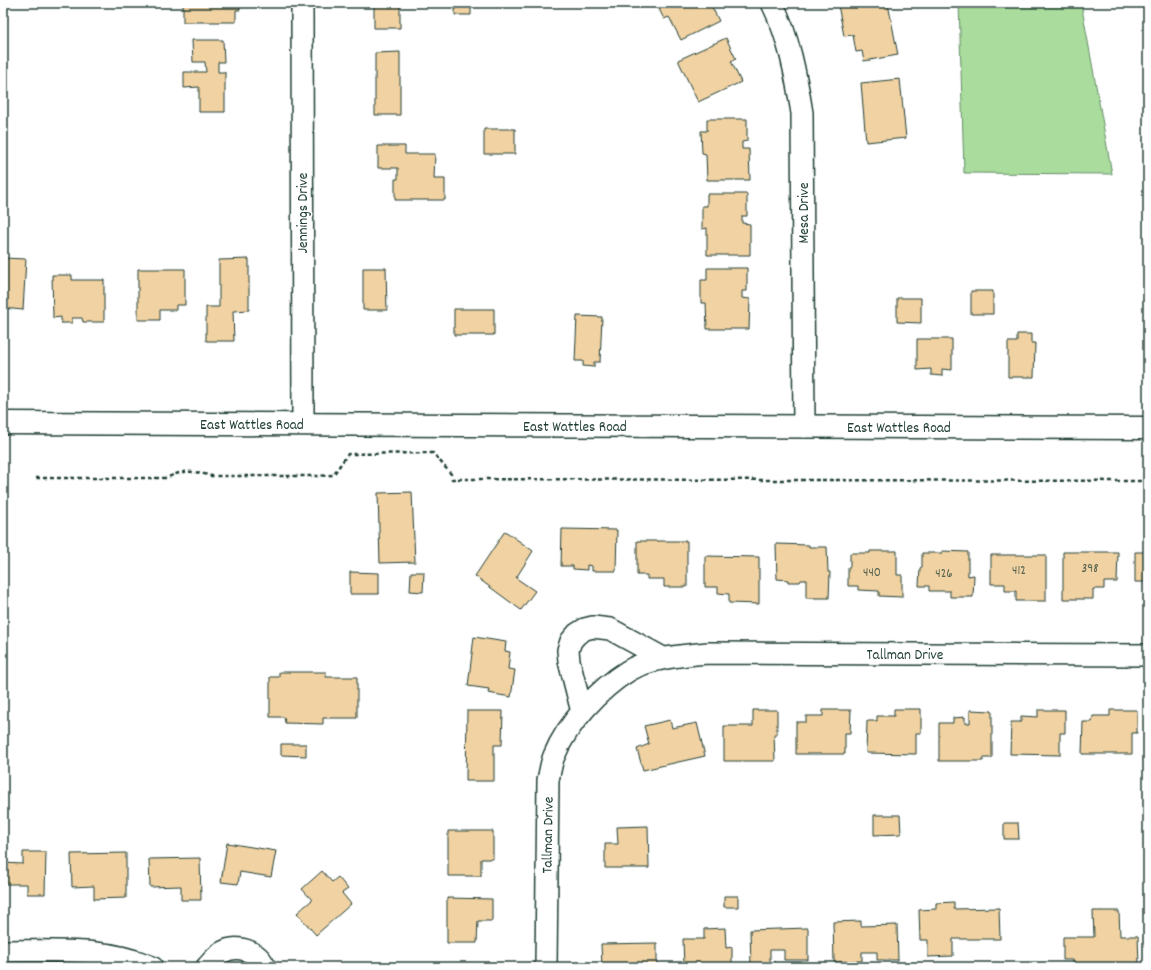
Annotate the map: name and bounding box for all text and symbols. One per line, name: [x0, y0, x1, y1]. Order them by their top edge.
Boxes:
street label: Jennings Drive: [293, 172, 315, 253]
street label: Mesa Drive: [794, 182, 816, 244]
street label: East Wattles Road: [200, 415, 304, 437]
street label: East Wattles Road: [523, 417, 627, 439]
street label: East Wattles Road: [847, 418, 951, 440]
house number: 398: [1082, 560, 1098, 579]
house number: 412: [1012, 562, 1026, 581]
house number: 440: [863, 564, 881, 583]
house number: 426: [935, 565, 953, 584]
street label: Tallman Drive: [867, 645, 944, 667]
street label: Tallman Drive: [537, 796, 561, 874]

